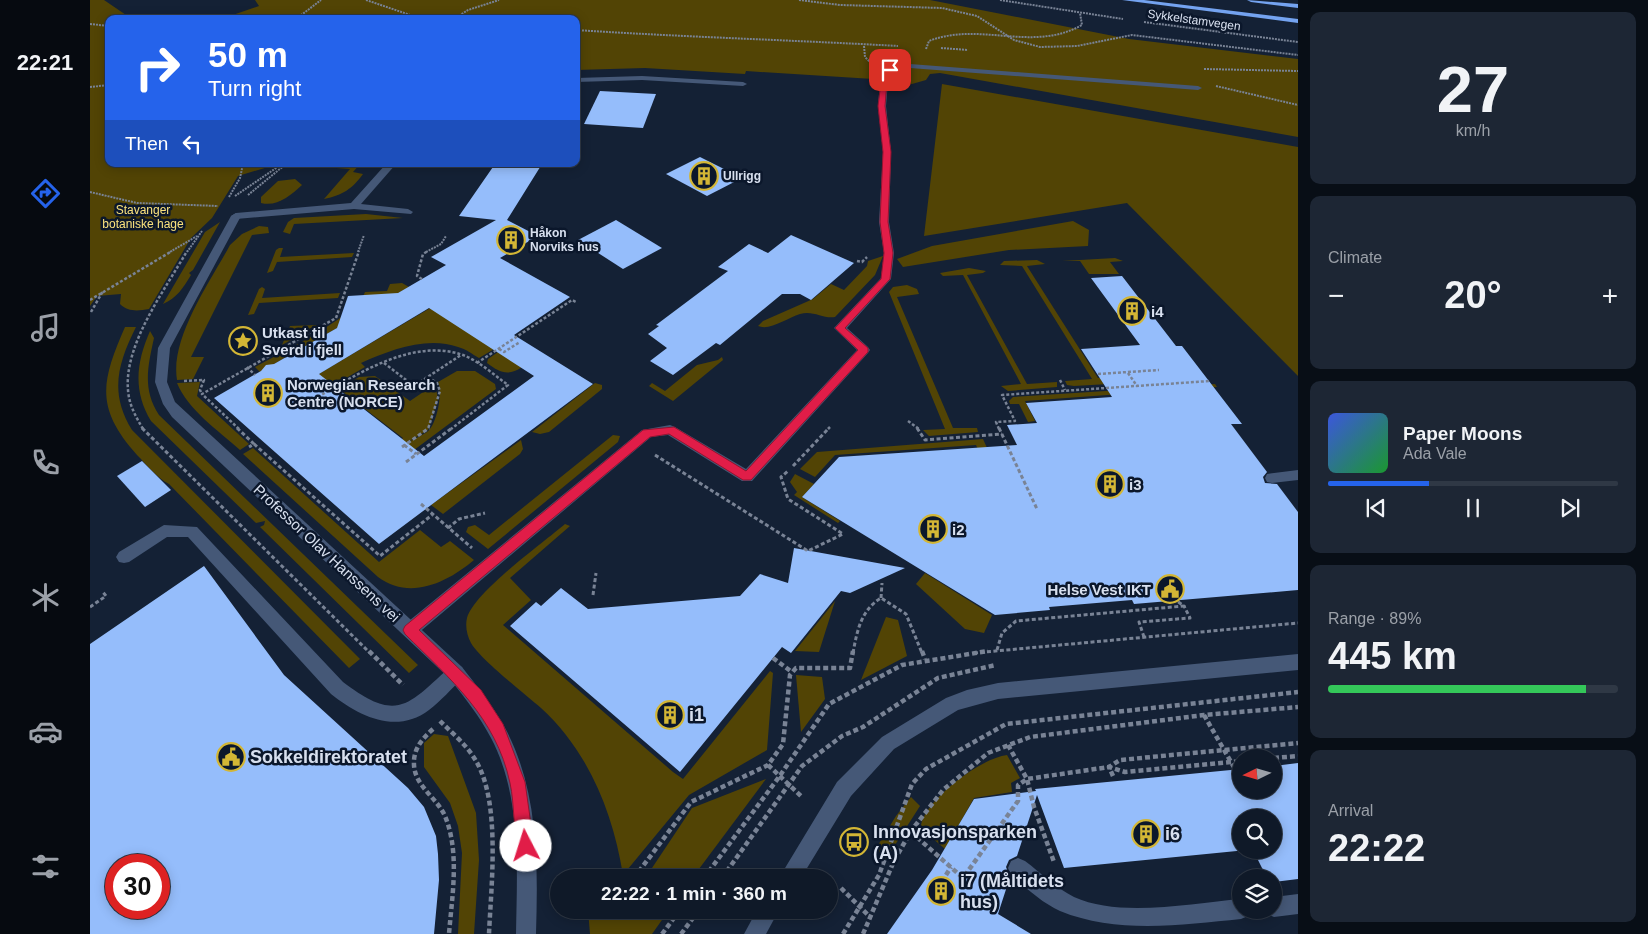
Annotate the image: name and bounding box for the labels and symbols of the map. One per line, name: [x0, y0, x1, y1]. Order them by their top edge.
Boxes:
street label: Sykkelstamvegen: [1146, 7, 1242, 33]
pin: [869, 49, 911, 91]
building icon: Ullrigg: [689, 161, 719, 191]
place label: Ullrigg: [723, 169, 761, 183]
park label: Stavanger botaniske hage: [102, 203, 184, 231]
building icon: Håkon Norviks hus: [496, 225, 526, 255]
place label: Håkon Norviks hus: [530, 226, 599, 254]
building icon: i4: [1117, 296, 1147, 326]
place label: i4: [1151, 303, 1164, 320]
place label: Utkast til Sverd i fjell: [262, 324, 342, 358]
place icon: Utkast til Sverd i fjell: [228, 326, 258, 356]
place label: Norwegian Research Centre (NORCE): [287, 376, 435, 410]
building icon: Norwegian Research Centre (NORCE): [253, 378, 283, 408]
building icon: i3: [1095, 469, 1125, 499]
place label: i3: [1129, 476, 1142, 493]
street label: Professor Olav Hanssens vei: [250, 481, 404, 625]
building icon: i2: [918, 514, 948, 544]
place label: i2: [952, 521, 965, 538]
public building icon: Helse Vest IKT: [1155, 574, 1185, 604]
place label: Helse Vest IKT: [1048, 581, 1151, 598]
building icon: i1: [655, 700, 685, 730]
place label: i1: [689, 705, 704, 725]
public building icon: Sokkeldirektoratet: [216, 742, 246, 772]
place label: Sokkeldirektoratet: [250, 747, 407, 767]
north arrow: [1232, 749, 1282, 799]
position arrow: [499, 819, 551, 871]
building icon: i6: [1131, 819, 1161, 849]
place label: Innovasjonsparken (A): [873, 822, 1037, 863]
place label: i6: [1165, 824, 1180, 844]
bus stop icon: Innovasjonsparken (A): [839, 827, 869, 857]
speed limit sign: 30: [105, 854, 170, 919]
place label: i7 (Måltidets hus): [960, 871, 1064, 912]
building icon: i7 (Måltidets hus): [926, 876, 956, 906]

